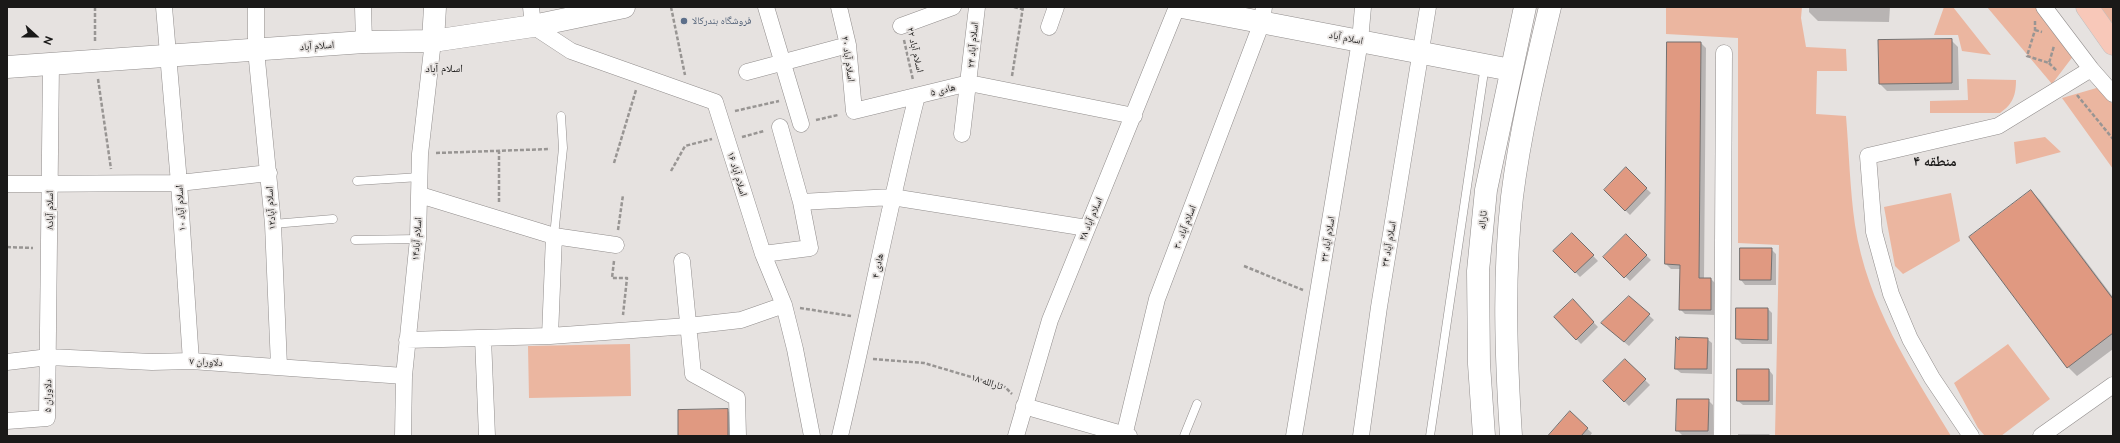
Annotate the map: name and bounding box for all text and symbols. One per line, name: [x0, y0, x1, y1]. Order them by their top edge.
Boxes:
place label: فروشگاه بندرکالا: [692, 15, 751, 27]
north arrow: [16, 16, 56, 56]
marker: فروشگاه بندرکالا: [679, 16, 689, 26]
street label: اسلام آباد ۲۴: [965, 22, 981, 68]
street label: اسلام آباد ۲۲: [904, 26, 926, 74]
street label: اسلام آباد: [1328, 29, 1364, 47]
text: N: [40, 34, 55, 47]
street label: اسلام آباد ۲۰: [839, 35, 857, 83]
street label: اسلام آباد: [299, 39, 335, 53]
district label: اسلام آباد: [425, 62, 463, 76]
street label: هادی ۵: [929, 81, 957, 99]
street label: اسلام آباد ۱۶: [725, 150, 749, 198]
district label: منطقه ۴: [1913, 154, 1957, 170]
street label: اسلام آباد ۱۰: [173, 185, 189, 231]
street label: اسلام آباد۱۲: [264, 186, 278, 230]
street label: اسلام آباد۸: [44, 191, 56, 229]
street label: اسلام آباد ۲۸: [1077, 196, 1105, 242]
street label: اسلام آباد ۳۰: [1171, 203, 1199, 251]
street label: ثاراله: [1476, 210, 1490, 230]
street label: اسلام آباد ۳۲: [1318, 215, 1338, 263]
street label: اسلام آباد۱۴: [410, 217, 424, 261]
street label: اسلام آباد ۳۴: [1379, 220, 1399, 268]
street label: هادی ۴: [870, 253, 886, 279]
street label: دلاوران ۷: [189, 355, 223, 369]
street label: ثارالله ۱۸: [970, 371, 1004, 393]
street label: دلاوران ۵: [42, 379, 54, 413]

